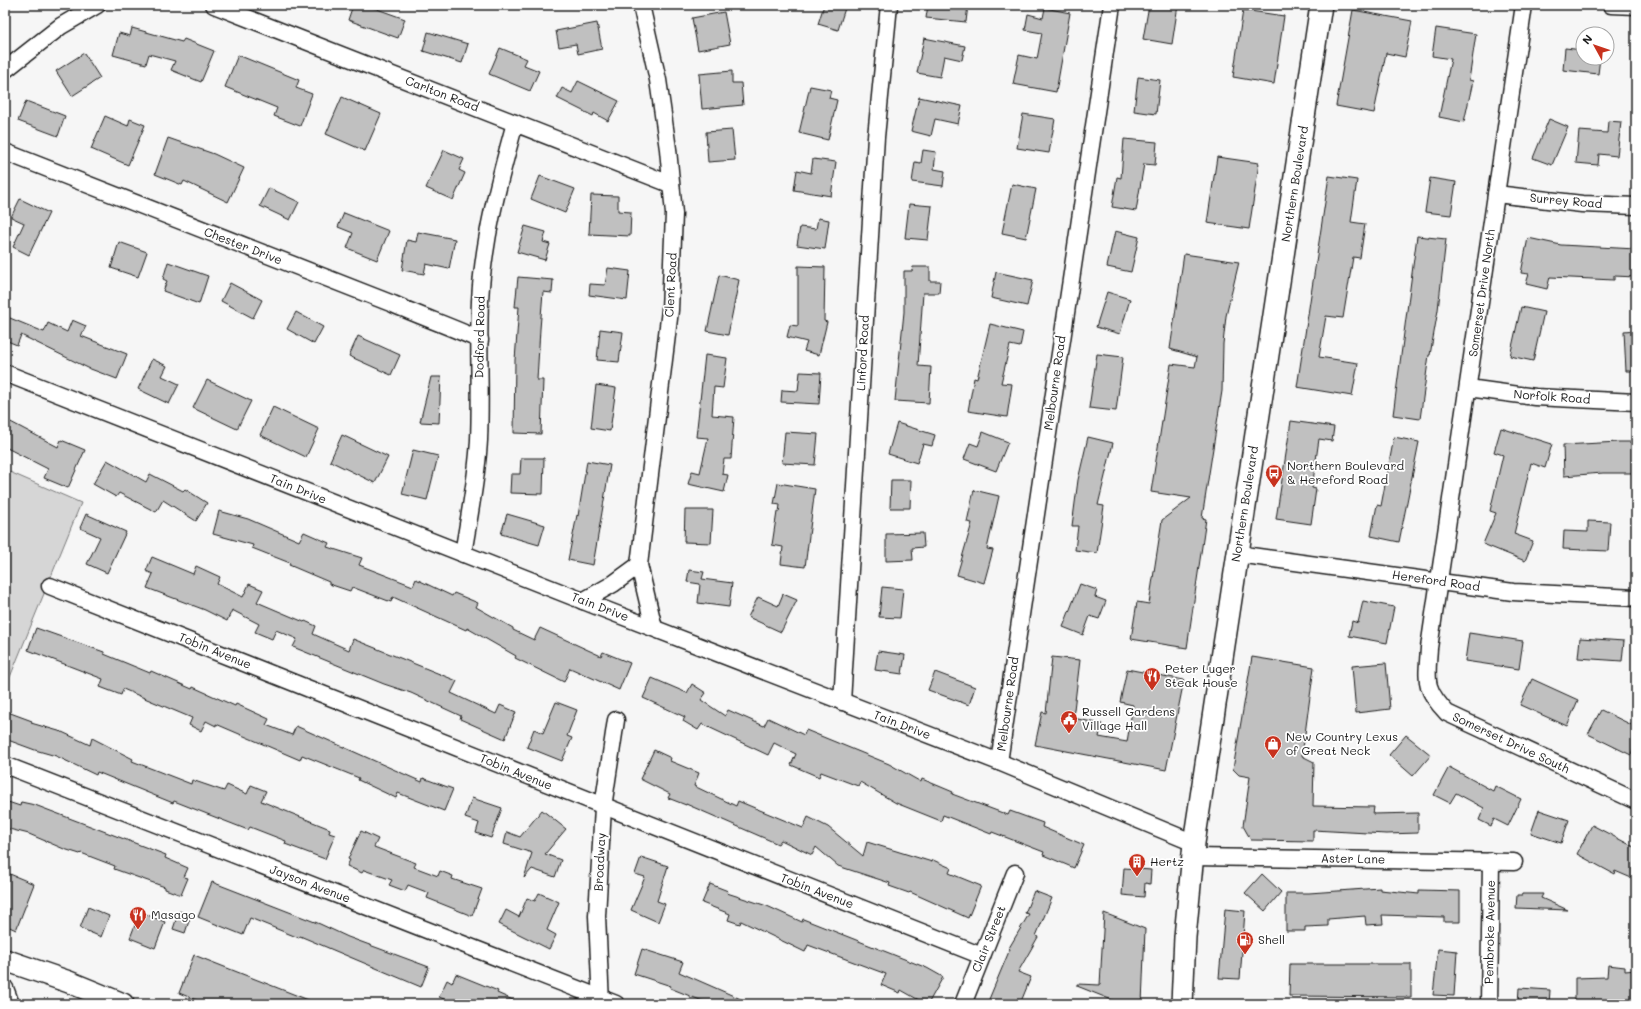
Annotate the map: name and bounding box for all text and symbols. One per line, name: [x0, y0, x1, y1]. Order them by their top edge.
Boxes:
north arrow: [1575, 26, 1615, 66]
text: N: [1579, 31, 1595, 47]
street label: Carlton Road: [403, 72, 482, 115]
street label: Northern Boulevard: [1277, 124, 1311, 243]
street label: Surrey Road: [1529, 189, 1603, 211]
street label: Chester Drive: [202, 223, 285, 267]
street label: Somerset Drive North: [1464, 228, 1498, 358]
street label: Clent Road: [660, 252, 680, 318]
street label: Dodford Road: [470, 295, 488, 378]
street label: Linford Road: [852, 314, 872, 391]
street label: Melbourne Road: [1039, 334, 1069, 431]
street label: Norfolk Road: [1513, 385, 1591, 407]
street label: Northern Boulevard: [1227, 444, 1261, 563]
place label: Northern Boulevard & Hereford Road: [1287, 457, 1404, 487]
bus stop icon: Northern Boulevard & Hereford Road: [1264, 463, 1284, 488]
street label: Tain Drive: [268, 469, 329, 507]
street label: Hereford Road: [1391, 566, 1481, 594]
street label: Tain Drive: [569, 588, 631, 624]
street label: Tobin Avenue: [177, 628, 254, 672]
street label: Melbourne Road: [992, 655, 1022, 752]
place label: Peter Luger Steak House: [1165, 660, 1238, 690]
restaurant icon: Peter Luger Steak House: [1142, 666, 1162, 691]
place label: Russell Gardens Village Hall: [1082, 703, 1175, 733]
street label: Tain Drive: [871, 706, 933, 742]
street label: Somerset Drive South: [1450, 708, 1573, 776]
public building icon: Russell Gardens Village Hall: [1059, 709, 1079, 734]
place label: New Country Lexus of Great Neck: [1286, 728, 1398, 758]
shop icon: New Country Lexus of Great Neck: [1263, 734, 1283, 759]
street label: Tobin Avenue: [478, 749, 555, 793]
street label: Broadway: [589, 832, 609, 892]
street label: Aster Lane: [1321, 849, 1385, 867]
building icon: Hertz: [1127, 852, 1147, 877]
place label: Hertz: [1150, 853, 1184, 869]
street label: Jayson Avenue: [268, 860, 353, 906]
street label: Tobin Avenue: [778, 869, 856, 911]
street label: Pembroke Avenue: [1480, 880, 1498, 984]
street label: Clair Street: [967, 903, 1009, 974]
restaurant icon: Masago: [128, 905, 148, 930]
place label: Masago: [151, 906, 195, 922]
fuel station icon: Shell: [1235, 930, 1255, 955]
place label: Shell: [1258, 931, 1285, 947]

